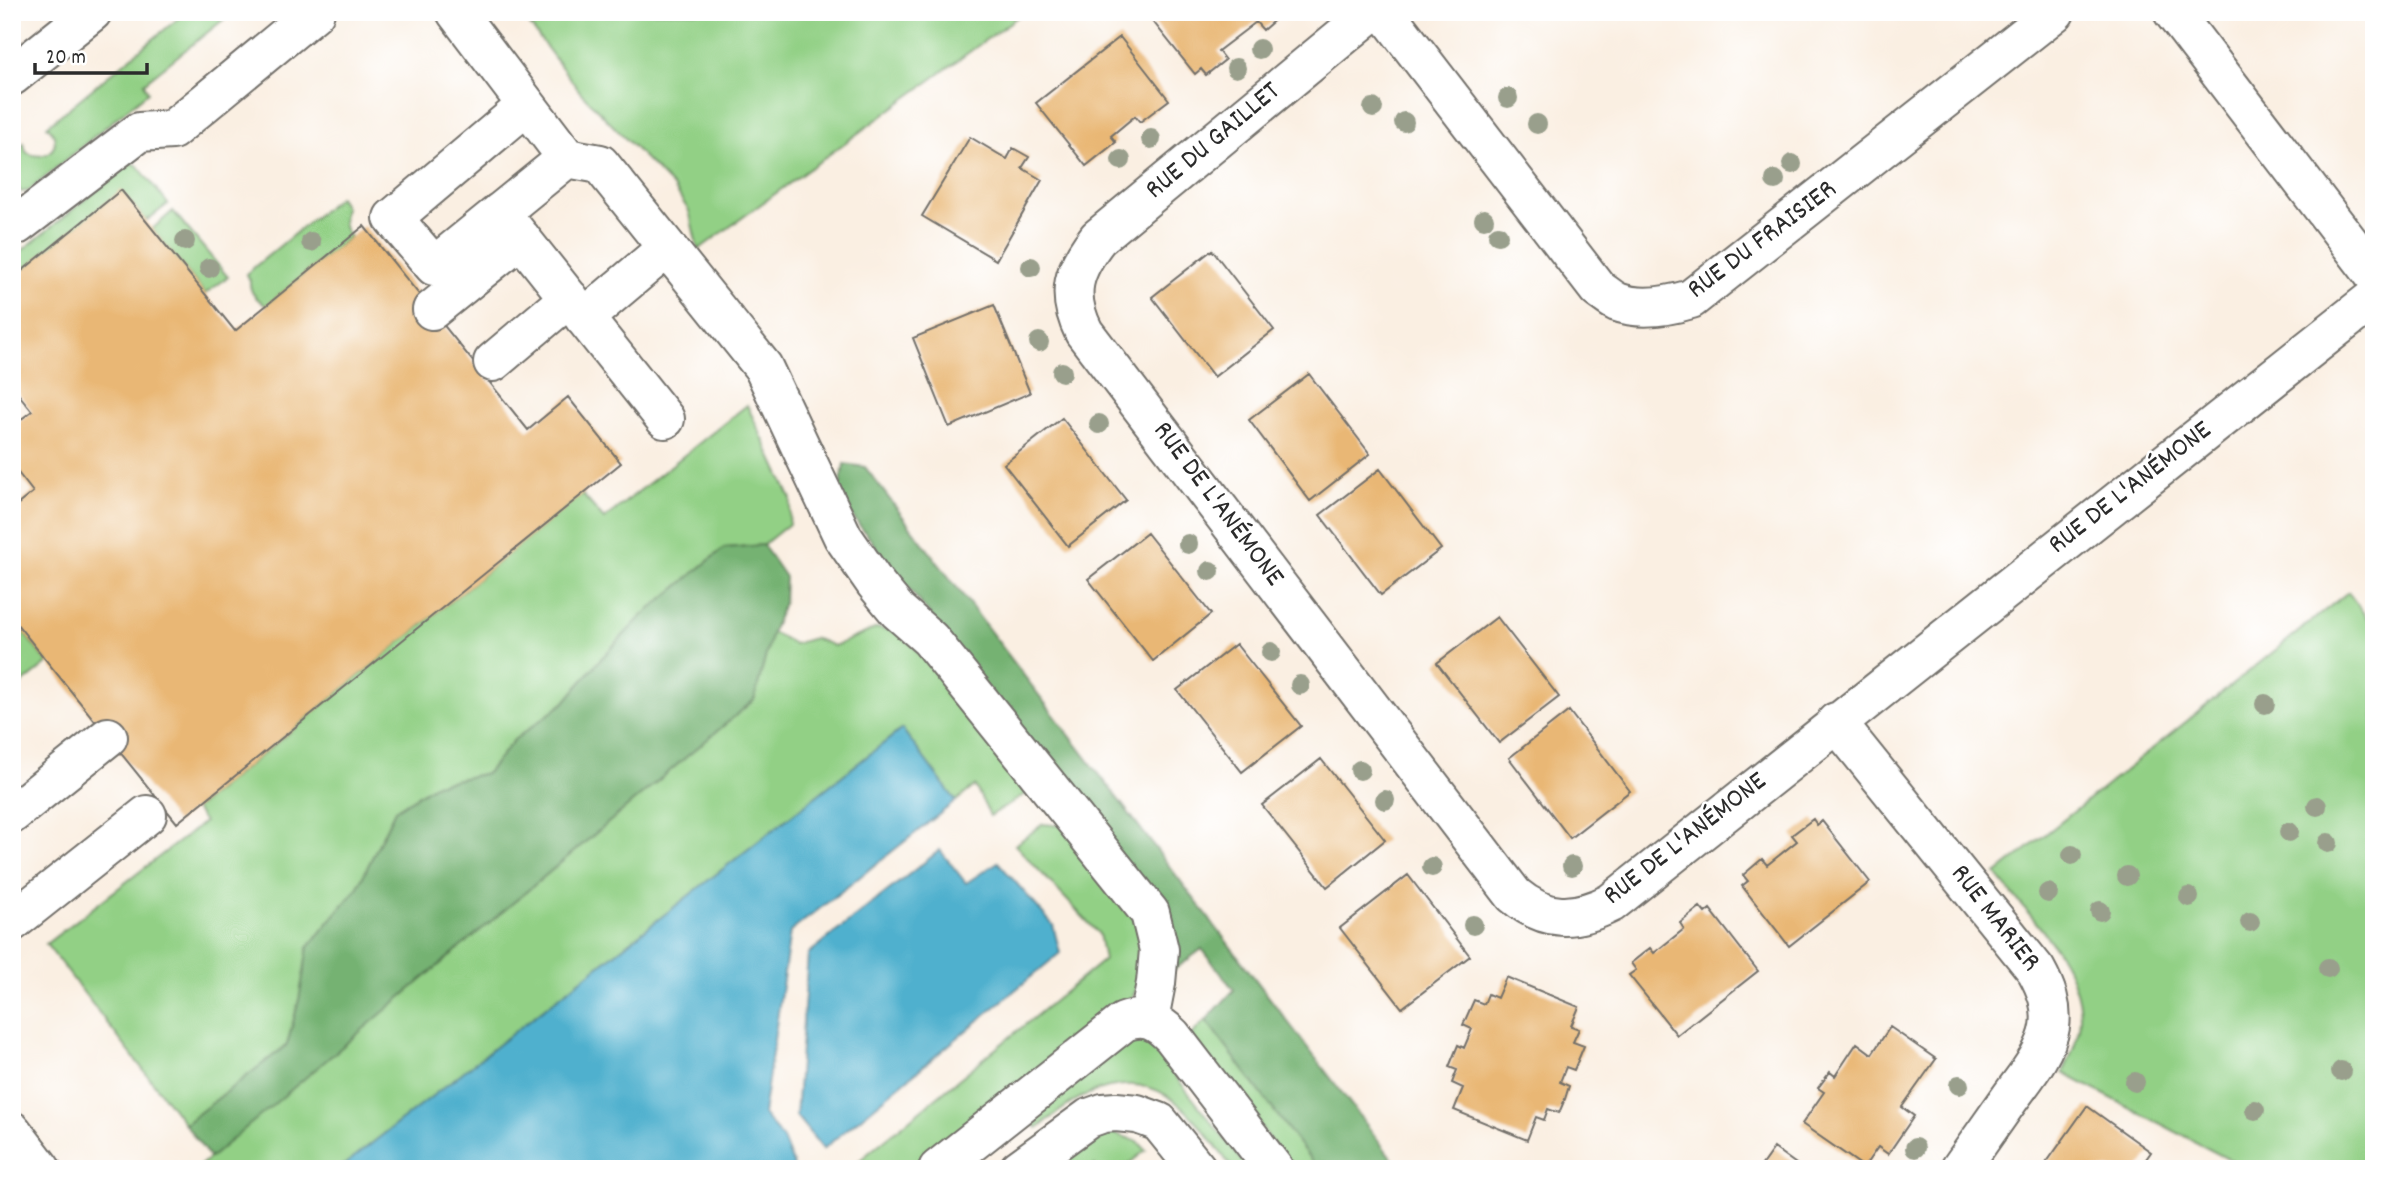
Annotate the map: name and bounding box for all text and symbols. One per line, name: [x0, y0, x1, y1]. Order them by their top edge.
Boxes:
scale bar: [35, 32, 147, 76]
text: 20 m: [46, 44, 86, 74]
street label: RUE DU GAILLET: [1138, 73, 1290, 211]
street label: RUE DU FRAISIER: [1680, 171, 1846, 311]
street label: RUE DE L'ANÉMONE: [2041, 412, 2221, 566]
street label: RUE DE L'ANÉMONE: [1142, 414, 1293, 596]
street label: RUE DE L'ANÉMONE: [1596, 763, 1776, 917]
street label: RUE MARIER: [1939, 857, 2049, 981]

